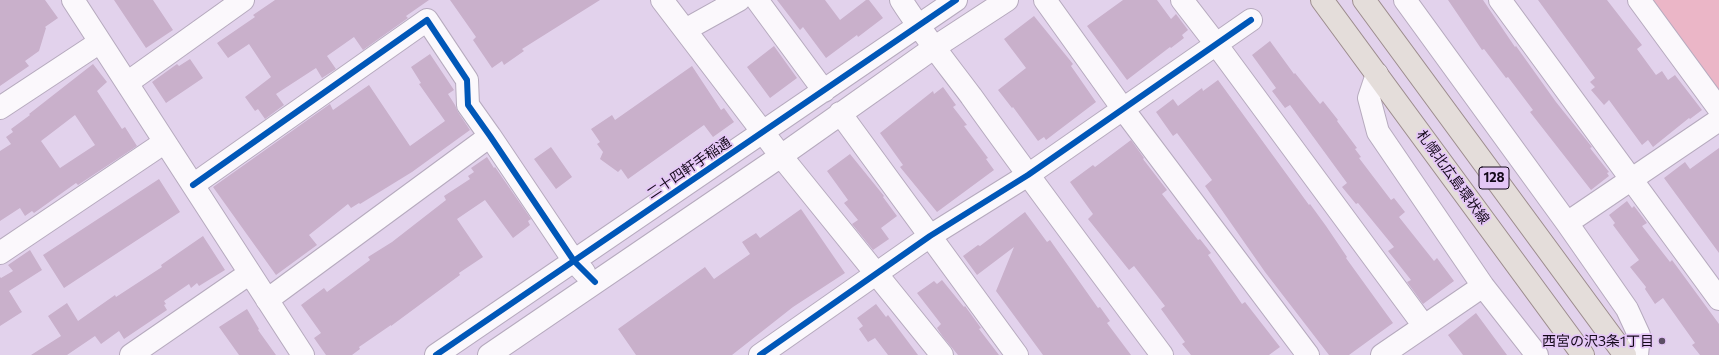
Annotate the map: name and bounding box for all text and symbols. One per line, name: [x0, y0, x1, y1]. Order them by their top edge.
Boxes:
street label: 札幌北広島環状線: [1413, 127, 1493, 227]
street label: 二十四軒手稲通: [644, 134, 734, 202]
road number: 128: [1479, 167, 1509, 189]
place label: 西宮の沢3条1丁目: [1542, 333, 1654, 349]
marker: 西宮の沢3条1丁目: [1657, 336, 1667, 346]

